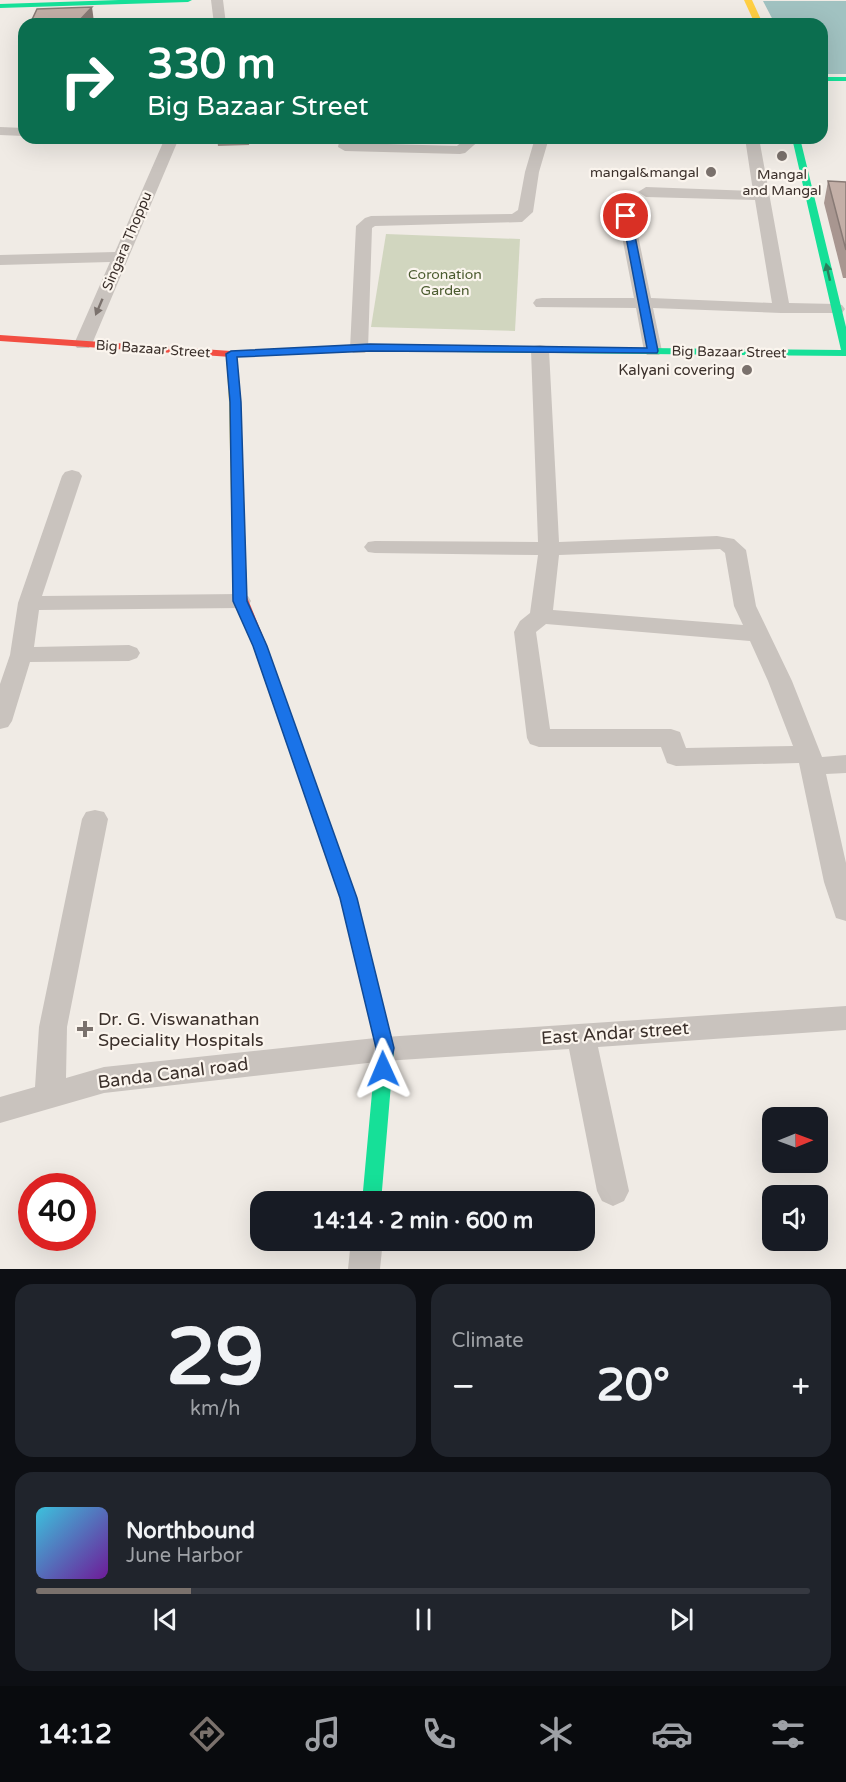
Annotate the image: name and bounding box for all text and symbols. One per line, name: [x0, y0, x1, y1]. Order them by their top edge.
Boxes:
text: 330 m: [147, 39, 276, 90]
icon: right: [48, 42, 126, 120]
text: Big Bazaar Street: [147, 90, 368, 123]
marker: Mangal and Mangal: [775, 149, 789, 163]
place label: mangal&mangal: [590, 164, 699, 181]
marker: mangal&mangal: [704, 165, 718, 179]
place label: Mangal and Mangal: [743, 166, 821, 199]
street label: Singara Thoppu: [99, 189, 155, 293]
pin: [600, 190, 651, 241]
icon: arrive: [609, 199, 642, 232]
one-way arrow: [822, 263, 832, 281]
park label: Coronation Garden: [408, 266, 482, 299]
one-way arrow: [94, 298, 103, 316]
street label: Big Bazaar Street: [95, 337, 212, 362]
street label: Big Bazaar Street: [671, 342, 787, 362]
place label: Kalyani covering: [618, 361, 735, 379]
marker: Kalyani covering: [740, 363, 754, 377]
place label: Dr. G. Viswanathan Speciality Hospitals: [98, 1008, 264, 1051]
street label: East Andar street: [540, 1017, 690, 1049]
marker: Dr. G. Viswanathan Speciality Hospitals: [76, 1020, 94, 1038]
position arrow: [351, 1037, 415, 1101]
street label: Banda Canal road: [96, 1053, 250, 1093]
north arrow: [762, 1107, 828, 1173]
map controls: [762, 1107, 828, 1251]
speed limit sign: 40: [18, 1173, 96, 1251]
button: sound: [762, 1185, 828, 1251]
text: 14:14 · 2 min · 600 m: [312, 1208, 533, 1234]
text: 29: [166, 1311, 264, 1405]
text: Climate: [452, 1329, 524, 1353]
text: 20°: [596, 1359, 670, 1413]
text: −: [452, 1367, 475, 1406]
text: +: [791, 1367, 810, 1406]
text: km/h: [190, 1397, 240, 1421]
text: Northbound: [126, 1518, 255, 1544]
text: June Harbor: [126, 1544, 243, 1568]
icon: previous: [149, 1603, 182, 1636]
icon: pause: [407, 1603, 440, 1636]
icon: next: [665, 1603, 698, 1636]
icon: directions: [186, 1713, 228, 1755]
icon: music: [302, 1713, 344, 1755]
icon: phone: [418, 1713, 460, 1755]
icon: climate: [535, 1713, 577, 1755]
icon: car: [651, 1713, 693, 1755]
icon: filters: [767, 1713, 809, 1755]
text: 14:12: [37, 1718, 112, 1751]

